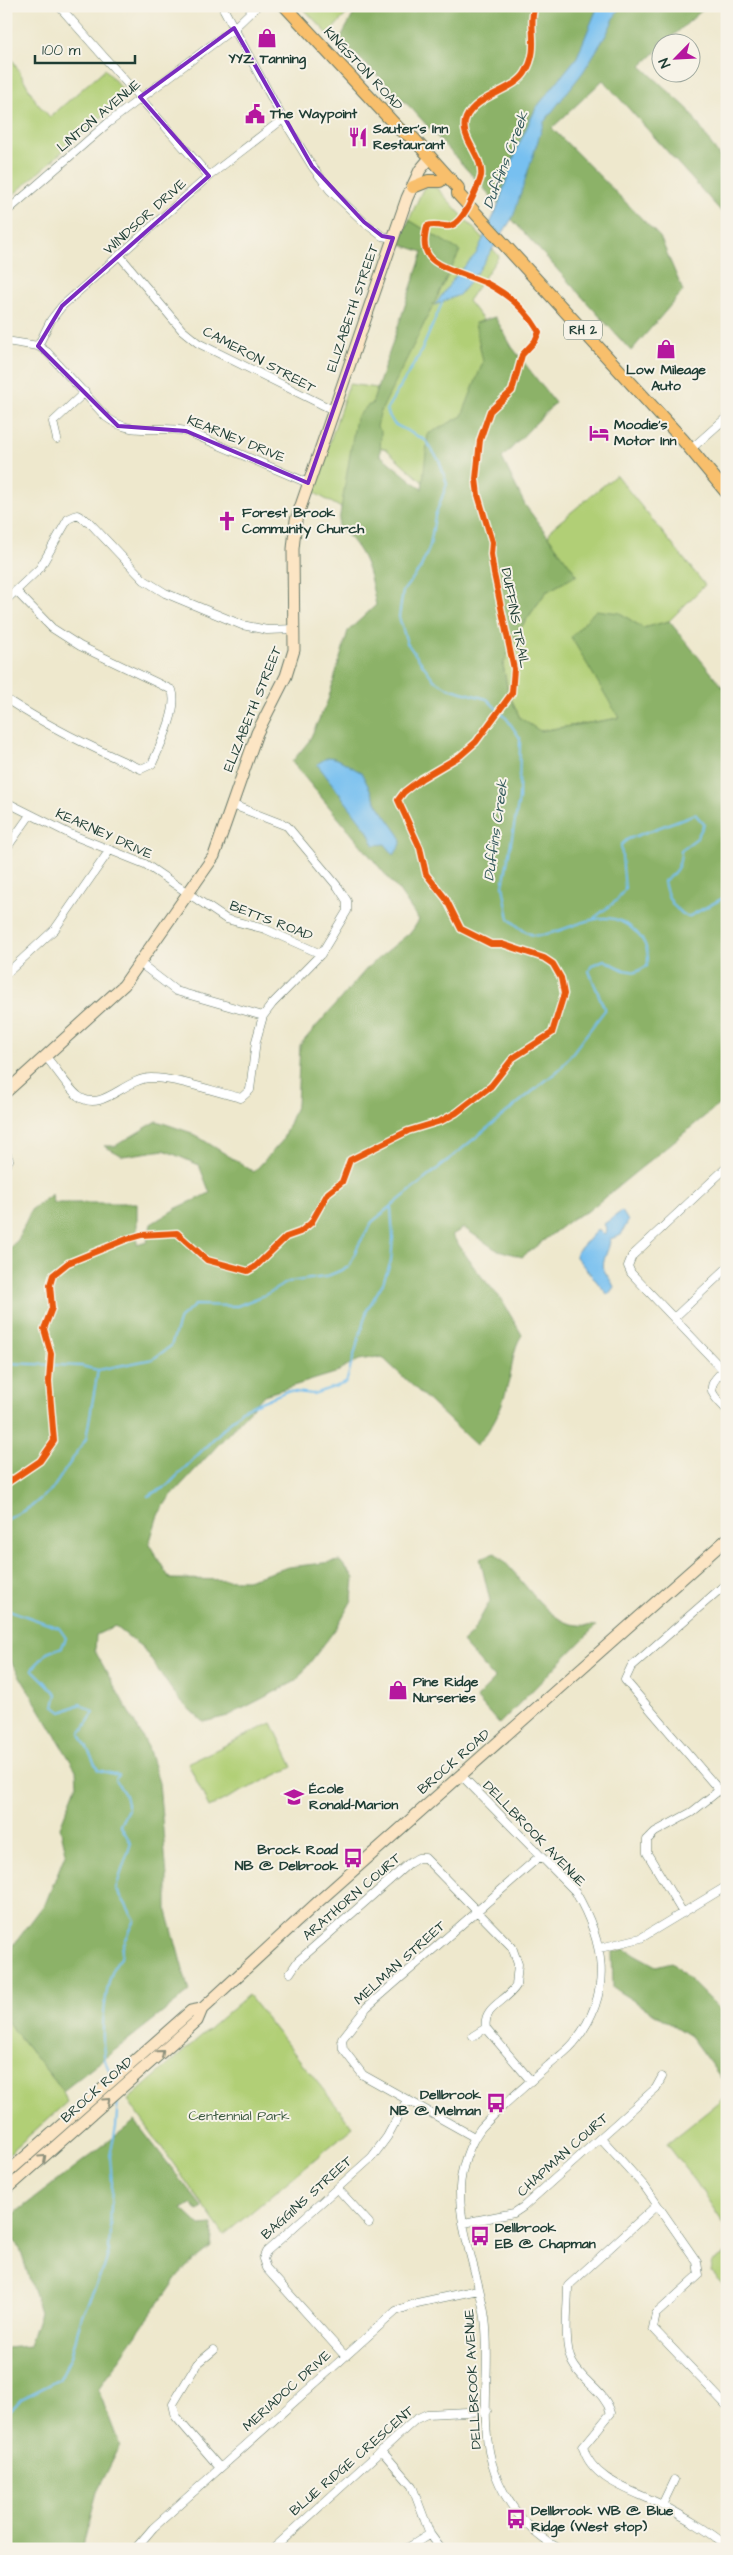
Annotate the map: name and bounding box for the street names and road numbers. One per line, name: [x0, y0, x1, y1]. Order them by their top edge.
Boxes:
street label: KINGSTON ROAD: [319, 23, 407, 115]
street label: LINTON AVENUE: [53, 74, 146, 157]
street label: WINDSOR DRIVE: [99, 174, 191, 260]
street label: ELIZABETH STREET: [322, 241, 384, 375]
road number: RH 2: [564, 320, 602, 340]
street label: CAMERON STREET: [199, 322, 319, 398]
street label: KEARNEY DRIVE: [184, 410, 289, 468]
street label: DUFFINS TRAIL: [496, 566, 535, 670]
street label: ELIZABETH STREET: [219, 643, 287, 775]
street label: KEARNEY DRIVE: [52, 804, 156, 865]
street label: BETTS ROAD: [226, 896, 316, 946]
street label: BROCK ROAD: [413, 1725, 495, 1799]
street label: DELLBROOK AVENUE: [478, 1777, 590, 1892]
street label: ARATHORN COURT: [298, 1848, 406, 1945]
street label: MELMAN STREET: [350, 1916, 451, 2010]
street label: BROCK ROAD: [57, 2052, 137, 2128]
street label: CHAPMAN COURT: [513, 2108, 613, 2202]
street label: BAGGINS STREET: [257, 2151, 357, 2245]
street label: DELLBROOK AVENUE: [459, 2308, 487, 2450]
street label: MERIADOC DRIVE: [238, 2345, 336, 2436]
street label: BLUE RIDGE CRESCENT: [285, 2401, 419, 2521]

